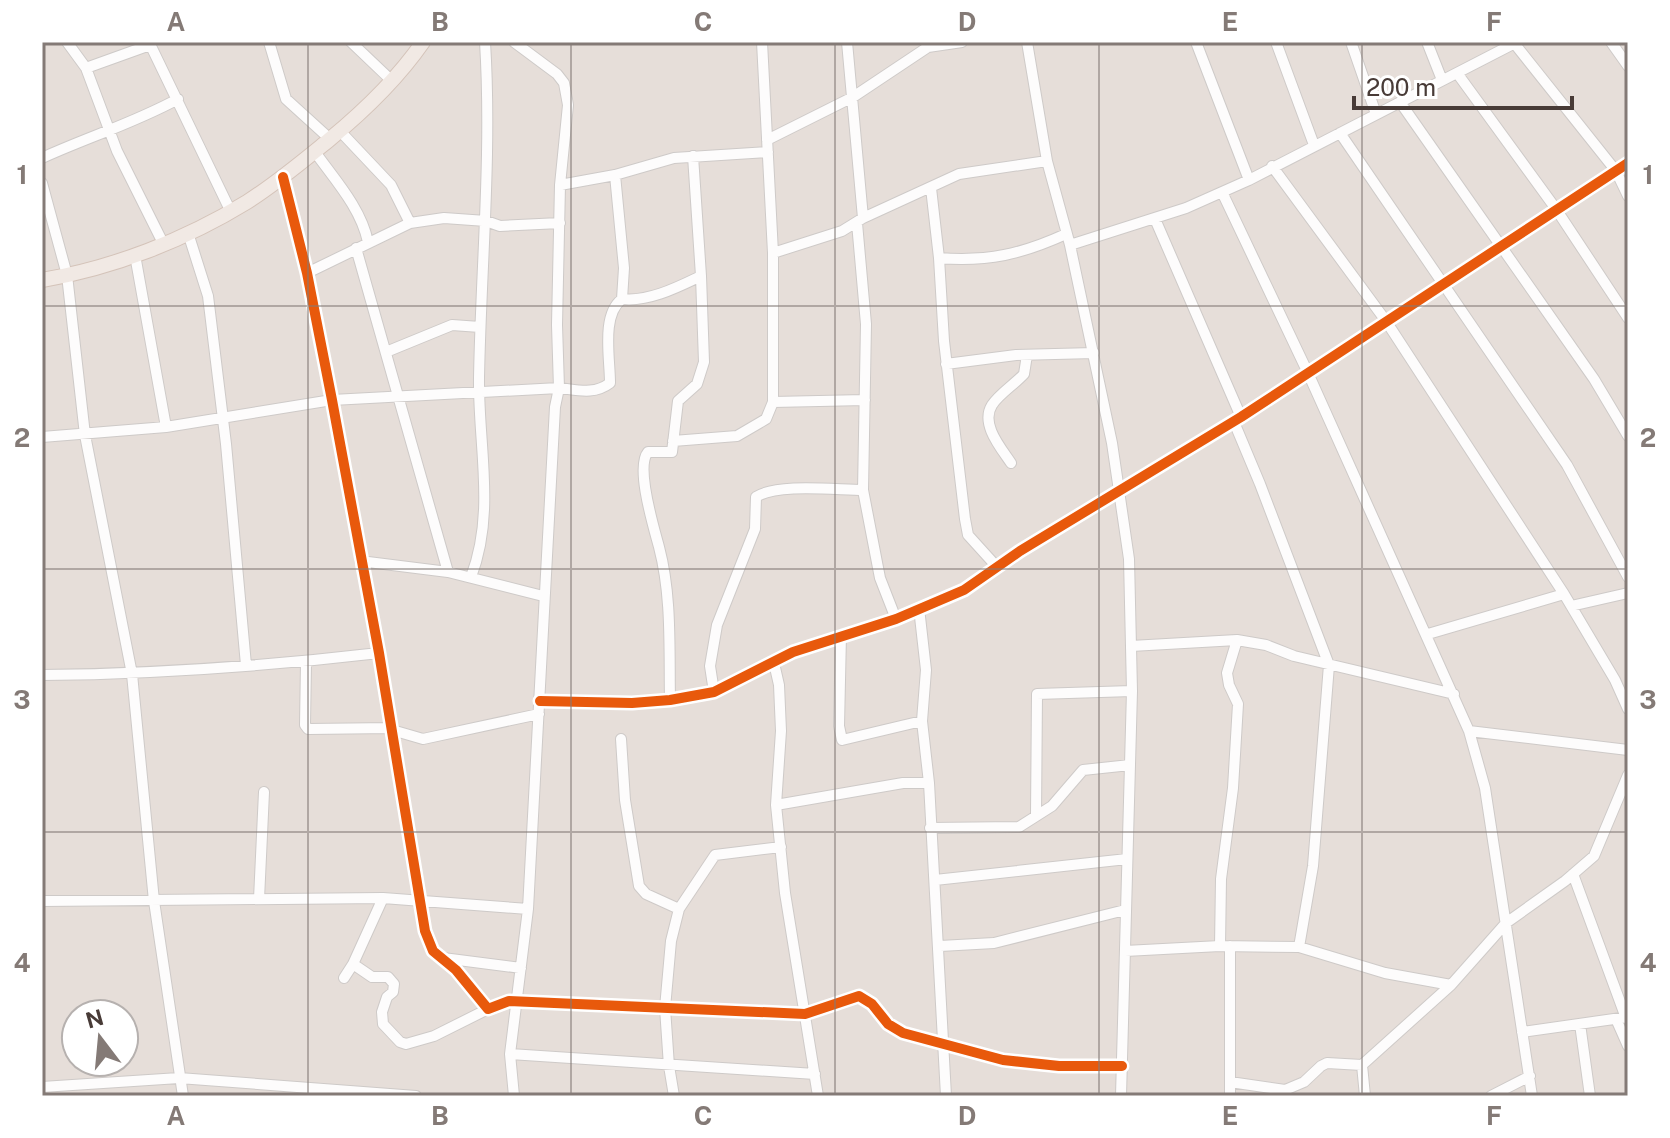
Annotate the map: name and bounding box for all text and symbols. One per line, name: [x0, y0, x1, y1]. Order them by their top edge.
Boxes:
text: A: [167, 6, 186, 37]
text: B: [431, 6, 449, 37]
text: C: [694, 6, 712, 37]
text: D: [958, 6, 976, 37]
text: E: [1222, 6, 1238, 37]
text: F: [1486, 6, 1502, 37]
scale bar: [1354, 60, 1572, 110]
text: 200 m: [1366, 73, 1436, 101]
text: 1: [16, 159, 28, 190]
text: 1: [1642, 159, 1654, 190]
text: 2: [14, 422, 30, 453]
text: 2: [1640, 422, 1656, 453]
text: 3: [13, 684, 31, 715]
text: 3: [1639, 684, 1657, 715]
text: 4: [13, 947, 31, 978]
text: 4: [1639, 947, 1657, 978]
north arrow: [60, 998, 140, 1078]
text: N: [83, 1004, 106, 1034]
text: A: [167, 1100, 186, 1131]
text: B: [431, 1100, 449, 1131]
text: C: [694, 1100, 712, 1131]
text: D: [958, 1100, 976, 1131]
text: E: [1222, 1100, 1238, 1131]
text: F: [1486, 1100, 1502, 1131]

